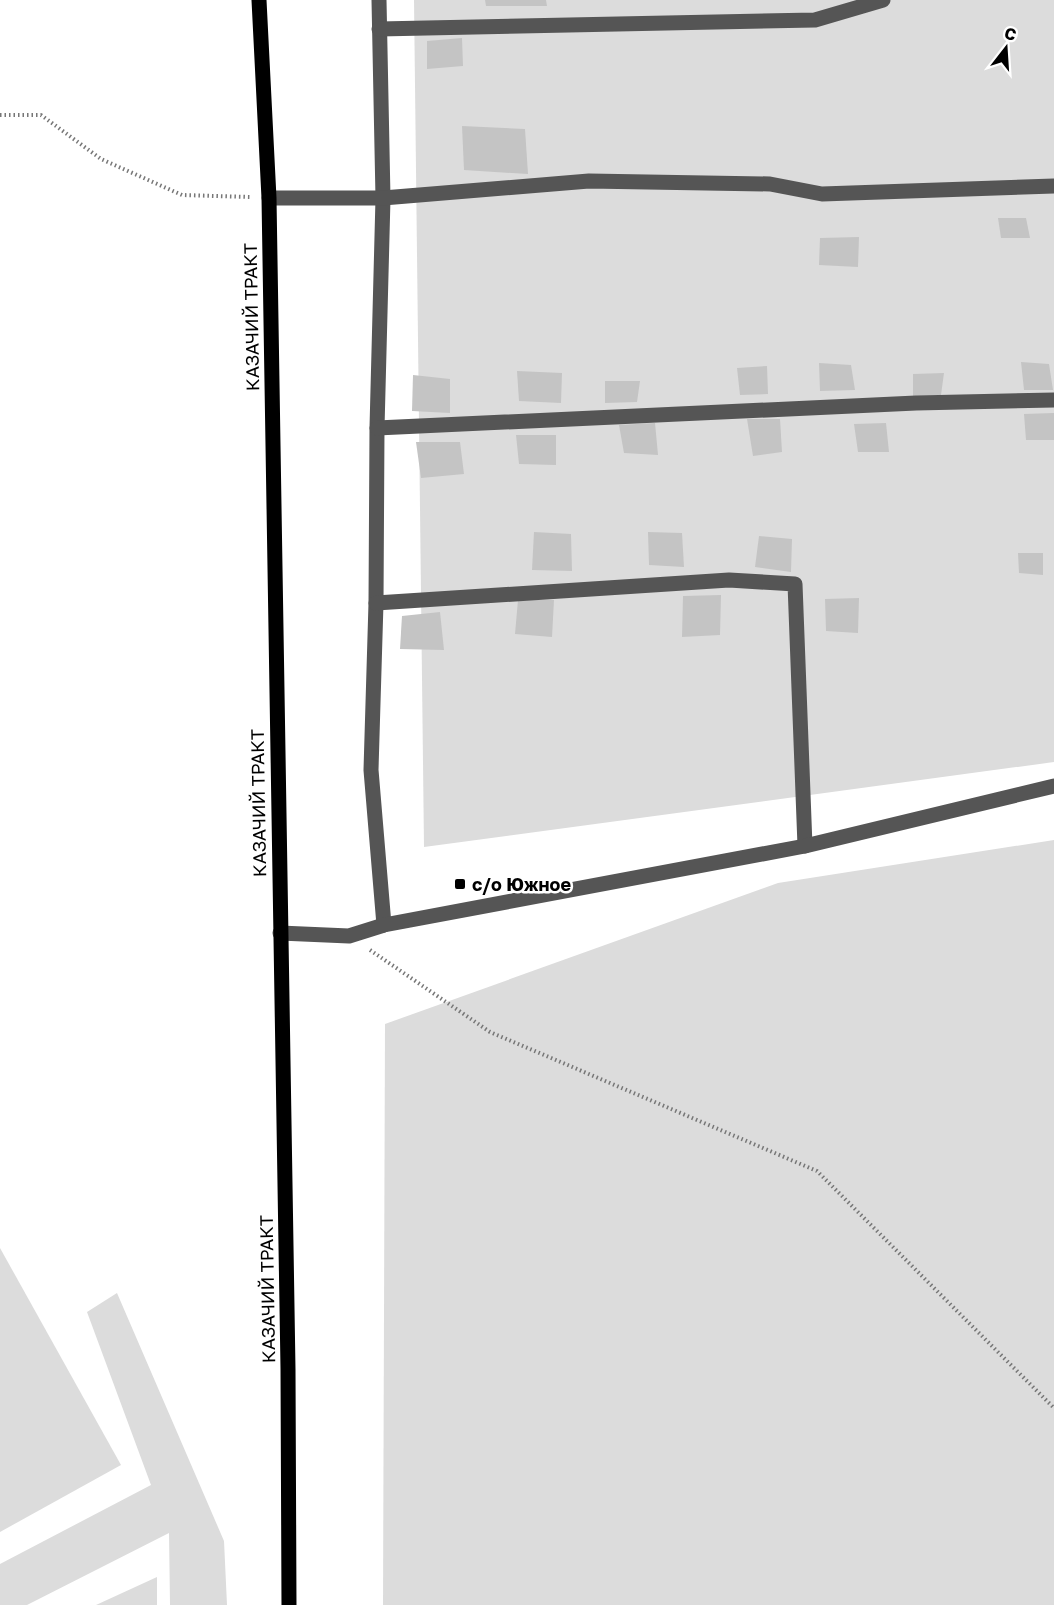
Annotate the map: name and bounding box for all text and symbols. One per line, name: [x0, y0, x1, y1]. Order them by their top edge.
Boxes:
north arrow: [976, 18, 1036, 78]
text: С: [1002, 22, 1019, 45]
street label: КАЗАЧИЙ ТРАКТ: [239, 243, 263, 391]
street label: КАЗАЧИЙ ТРАКТ: [246, 729, 270, 877]
place label: с/о Южное: [472, 873, 571, 895]
marker: с/о Южное: [453, 877, 467, 891]
street label: КАЗАЧИЙ ТРАКТ: [255, 1215, 279, 1363]

